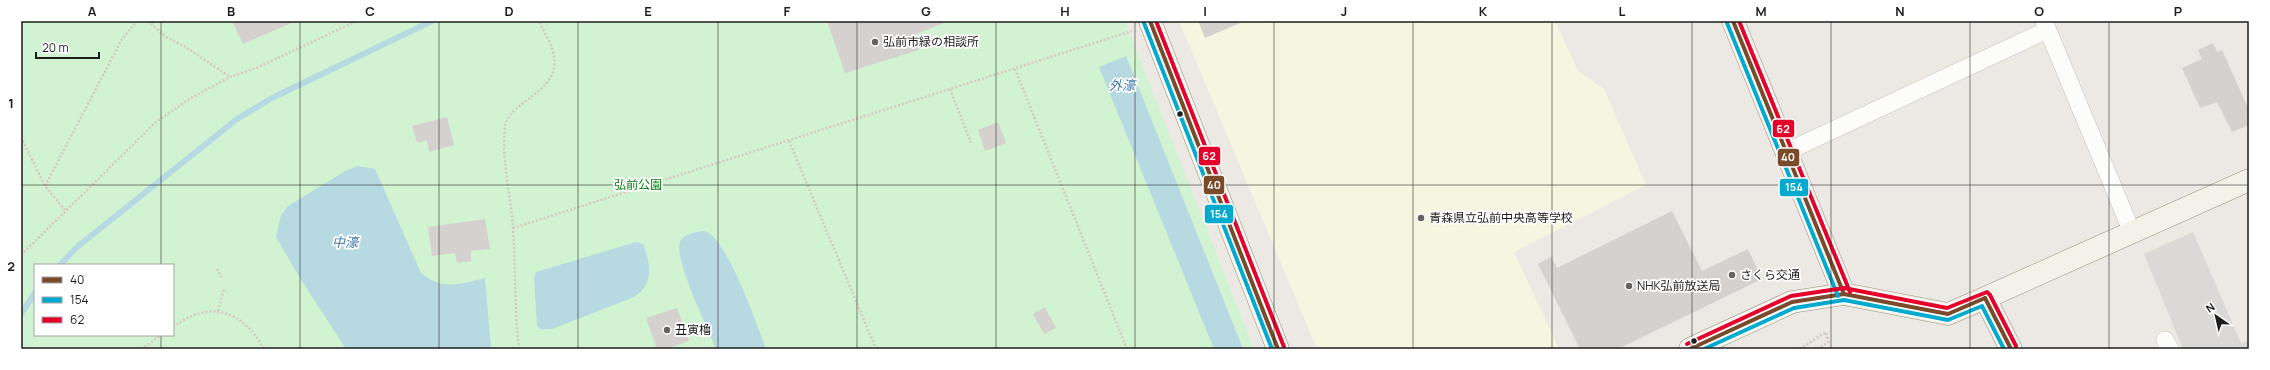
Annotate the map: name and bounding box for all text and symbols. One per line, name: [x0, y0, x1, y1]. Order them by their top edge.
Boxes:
text: A: [88, 2, 97, 20]
text: B: [227, 2, 235, 20]
text: C: [365, 2, 375, 20]
text: D: [504, 2, 514, 20]
text: E: [644, 2, 652, 20]
text: F: [784, 2, 791, 20]
text: G: [921, 2, 931, 20]
text: H: [1060, 2, 1070, 20]
text: I: [1203, 2, 1207, 20]
text: J: [1341, 2, 1347, 20]
text: K: [1479, 2, 1488, 20]
text: L: [1619, 2, 1626, 20]
text: M: [1755, 2, 1767, 20]
text: N: [1895, 2, 1905, 20]
text: O: [2034, 2, 2044, 20]
text: P: [2174, 2, 2182, 20]
place label: 弘前市緑の相談所: [883, 33, 979, 50]
scale bar: [36, 34, 99, 60]
marker: 弘前市緑の相談所: [870, 37, 880, 47]
text: 20 m: [42, 39, 69, 56]
water label: 外濠: [1109, 76, 1137, 94]
text: 1: [8, 94, 14, 112]
unlabelled marker: [1175, 109, 1185, 119]
line badge: 62: [1772, 119, 1795, 138]
text: 62: [1776, 121, 1790, 136]
line badge: 62: [1198, 146, 1221, 166]
text: 62: [1202, 148, 1216, 163]
line badge: 40: [1777, 148, 1800, 167]
text: 40: [1781, 149, 1795, 164]
line badge: 40: [1203, 175, 1225, 195]
park label: 弘前公園: [614, 176, 662, 193]
text: 40: [1207, 177, 1221, 192]
line badge: 154: [1779, 178, 1809, 197]
text: 154: [1785, 179, 1803, 194]
line badge: 154: [1204, 204, 1234, 224]
text: 154: [1210, 206, 1228, 221]
place label: 青森県立弘前中央高等学校: [1429, 209, 1573, 226]
marker: 青森県立弘前中央高等学校: [1416, 213, 1426, 223]
water label: 中濠: [332, 233, 360, 251]
text: 2: [7, 257, 15, 275]
legend: [34, 264, 174, 336]
place label: さくら交通: [1740, 266, 1800, 283]
marker: さくら交通: [1727, 270, 1737, 280]
text: 40: [70, 271, 84, 288]
place label: NHK弘前放送局: [1637, 277, 1721, 294]
marker: NHK弘前放送局: [1624, 281, 1634, 291]
text: 154: [70, 291, 89, 308]
north arrow: [2196, 296, 2236, 336]
text: N: [2203, 299, 2218, 316]
text: 62: [70, 311, 84, 328]
place label: 丑寅櫓: [675, 321, 711, 338]
marker: 丑寅櫓: [662, 325, 672, 335]
unlabelled marker: [1689, 336, 1699, 346]

